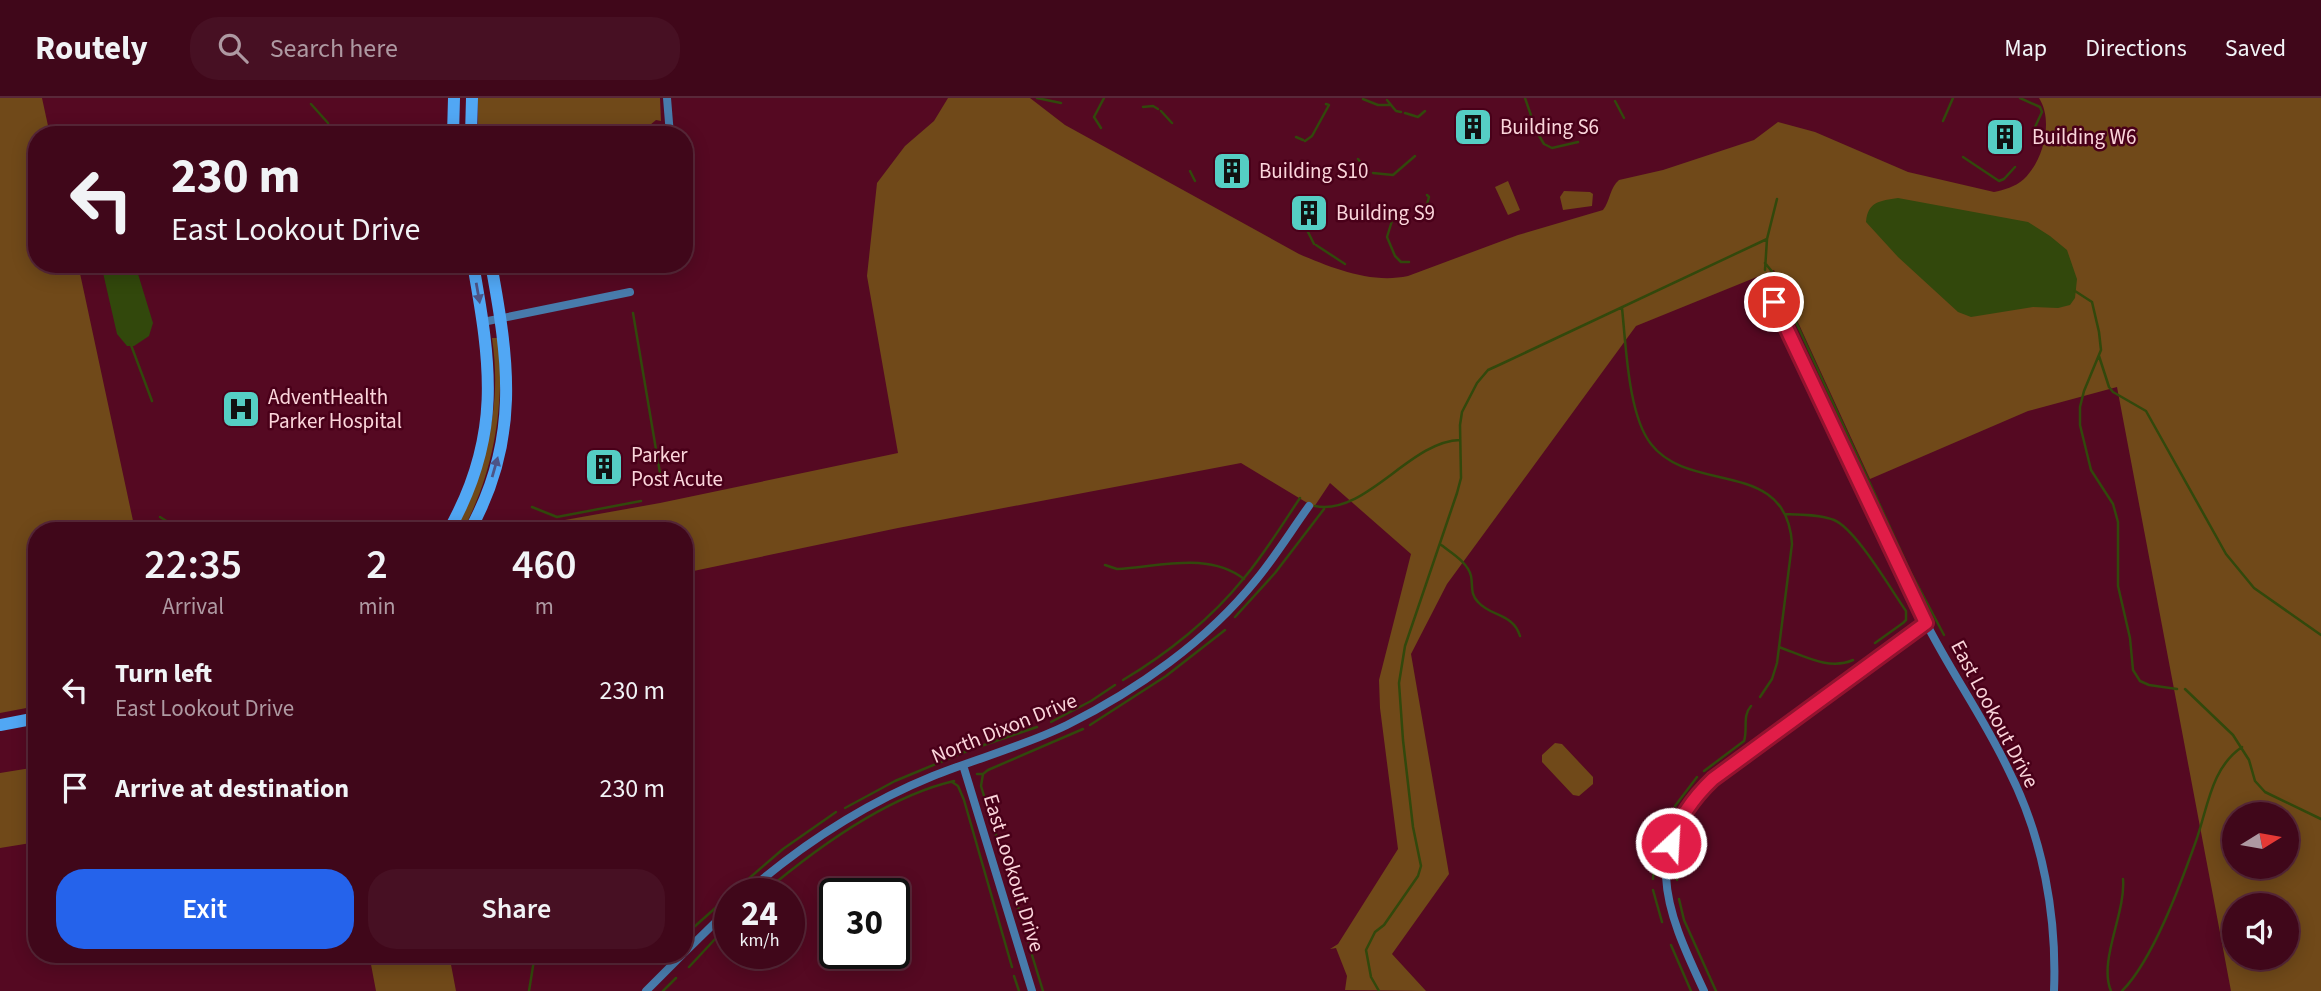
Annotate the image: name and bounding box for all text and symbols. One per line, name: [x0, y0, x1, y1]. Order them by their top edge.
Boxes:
search box: [190, 17, 680, 80]
text: Routely: [35, 25, 148, 72]
icon: search: [214, 29, 252, 67]
text: Search here: [270, 30, 398, 67]
text: Map: [2004, 31, 2047, 66]
text: Directions: [2085, 31, 2187, 66]
text: Saved: [2225, 31, 2286, 66]
building icon: Building S6: [1452, 106, 1494, 148]
place label: Building S6: [1500, 112, 1599, 142]
building icon: Building W6: [1984, 116, 2026, 158]
place label: Building W6: [2032, 122, 2136, 152]
text: 230 m: [171, 142, 300, 212]
building icon: Building S10: [1211, 150, 1253, 192]
icon: left: [56, 154, 147, 245]
place label: Building S10: [1259, 156, 1368, 186]
building icon: Building S9: [1288, 192, 1330, 234]
place label: Building S9: [1336, 198, 1435, 228]
text: East Lookout Drive: [171, 207, 420, 253]
pin: [1744, 272, 1804, 332]
one-way arrow: [473, 282, 484, 304]
icon: arrive: [1755, 283, 1793, 321]
place label: AdventHealth Parker Hospital: [268, 382, 402, 436]
hospital icon: AdventHealth Parker Hospital: [220, 388, 262, 430]
place label: Parker Post Acute: [631, 440, 723, 494]
building icon: Parker Post Acute: [583, 446, 625, 488]
one-way arrow: [491, 456, 501, 477]
text: 22:35: [144, 535, 242, 595]
text: 2: [366, 535, 388, 595]
text: 460: [512, 535, 577, 595]
text: Arrival: [162, 590, 224, 623]
text: min: [358, 590, 396, 623]
text: m: [535, 590, 554, 623]
street label: East Lookout Drive: [1943, 635, 2047, 793]
text: Turn left: [115, 655, 212, 692]
icon: left: [56, 671, 94, 709]
text: 230 m: [599, 672, 665, 709]
street label: North Dixon Drive: [927, 685, 1081, 771]
text: East Lookout Drive: [115, 692, 294, 725]
icon: arrive: [56, 769, 94, 807]
text: Arrive at destination: [115, 770, 349, 807]
text: 230 m: [599, 770, 665, 807]
street label: East Lookout Drive: [976, 790, 1052, 956]
north arrow: [2222, 802, 2300, 878]
map controls: [2222, 802, 2299, 970]
position arrow: [1634, 806, 1708, 880]
button: Exit: [56, 869, 354, 949]
button: Share: [368, 869, 665, 949]
speed limit sign: 30: [819, 878, 910, 969]
text: 24: [741, 889, 778, 939]
button: sound: [2222, 893, 2299, 970]
text: km/h: [740, 928, 779, 953]

